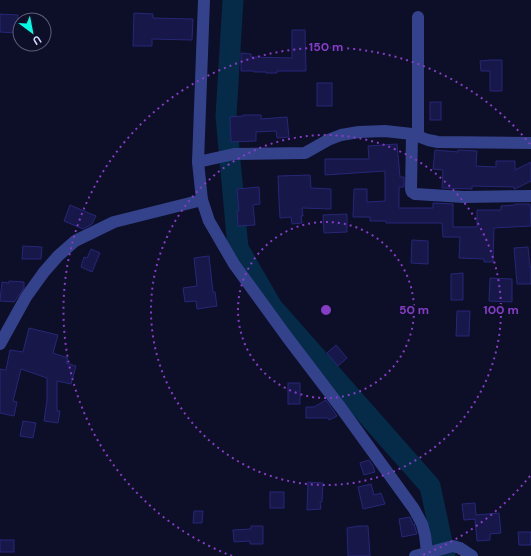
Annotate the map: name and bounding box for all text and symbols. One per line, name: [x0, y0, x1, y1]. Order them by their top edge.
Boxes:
north arrow: [12, 12, 52, 52]
text: U: [30, 33, 44, 48]
text: 150 m: [309, 39, 343, 55]
text: 50 m: [399, 302, 429, 318]
text: 100 m: [483, 302, 519, 318]
centre of rings: [319, 303, 333, 317]

